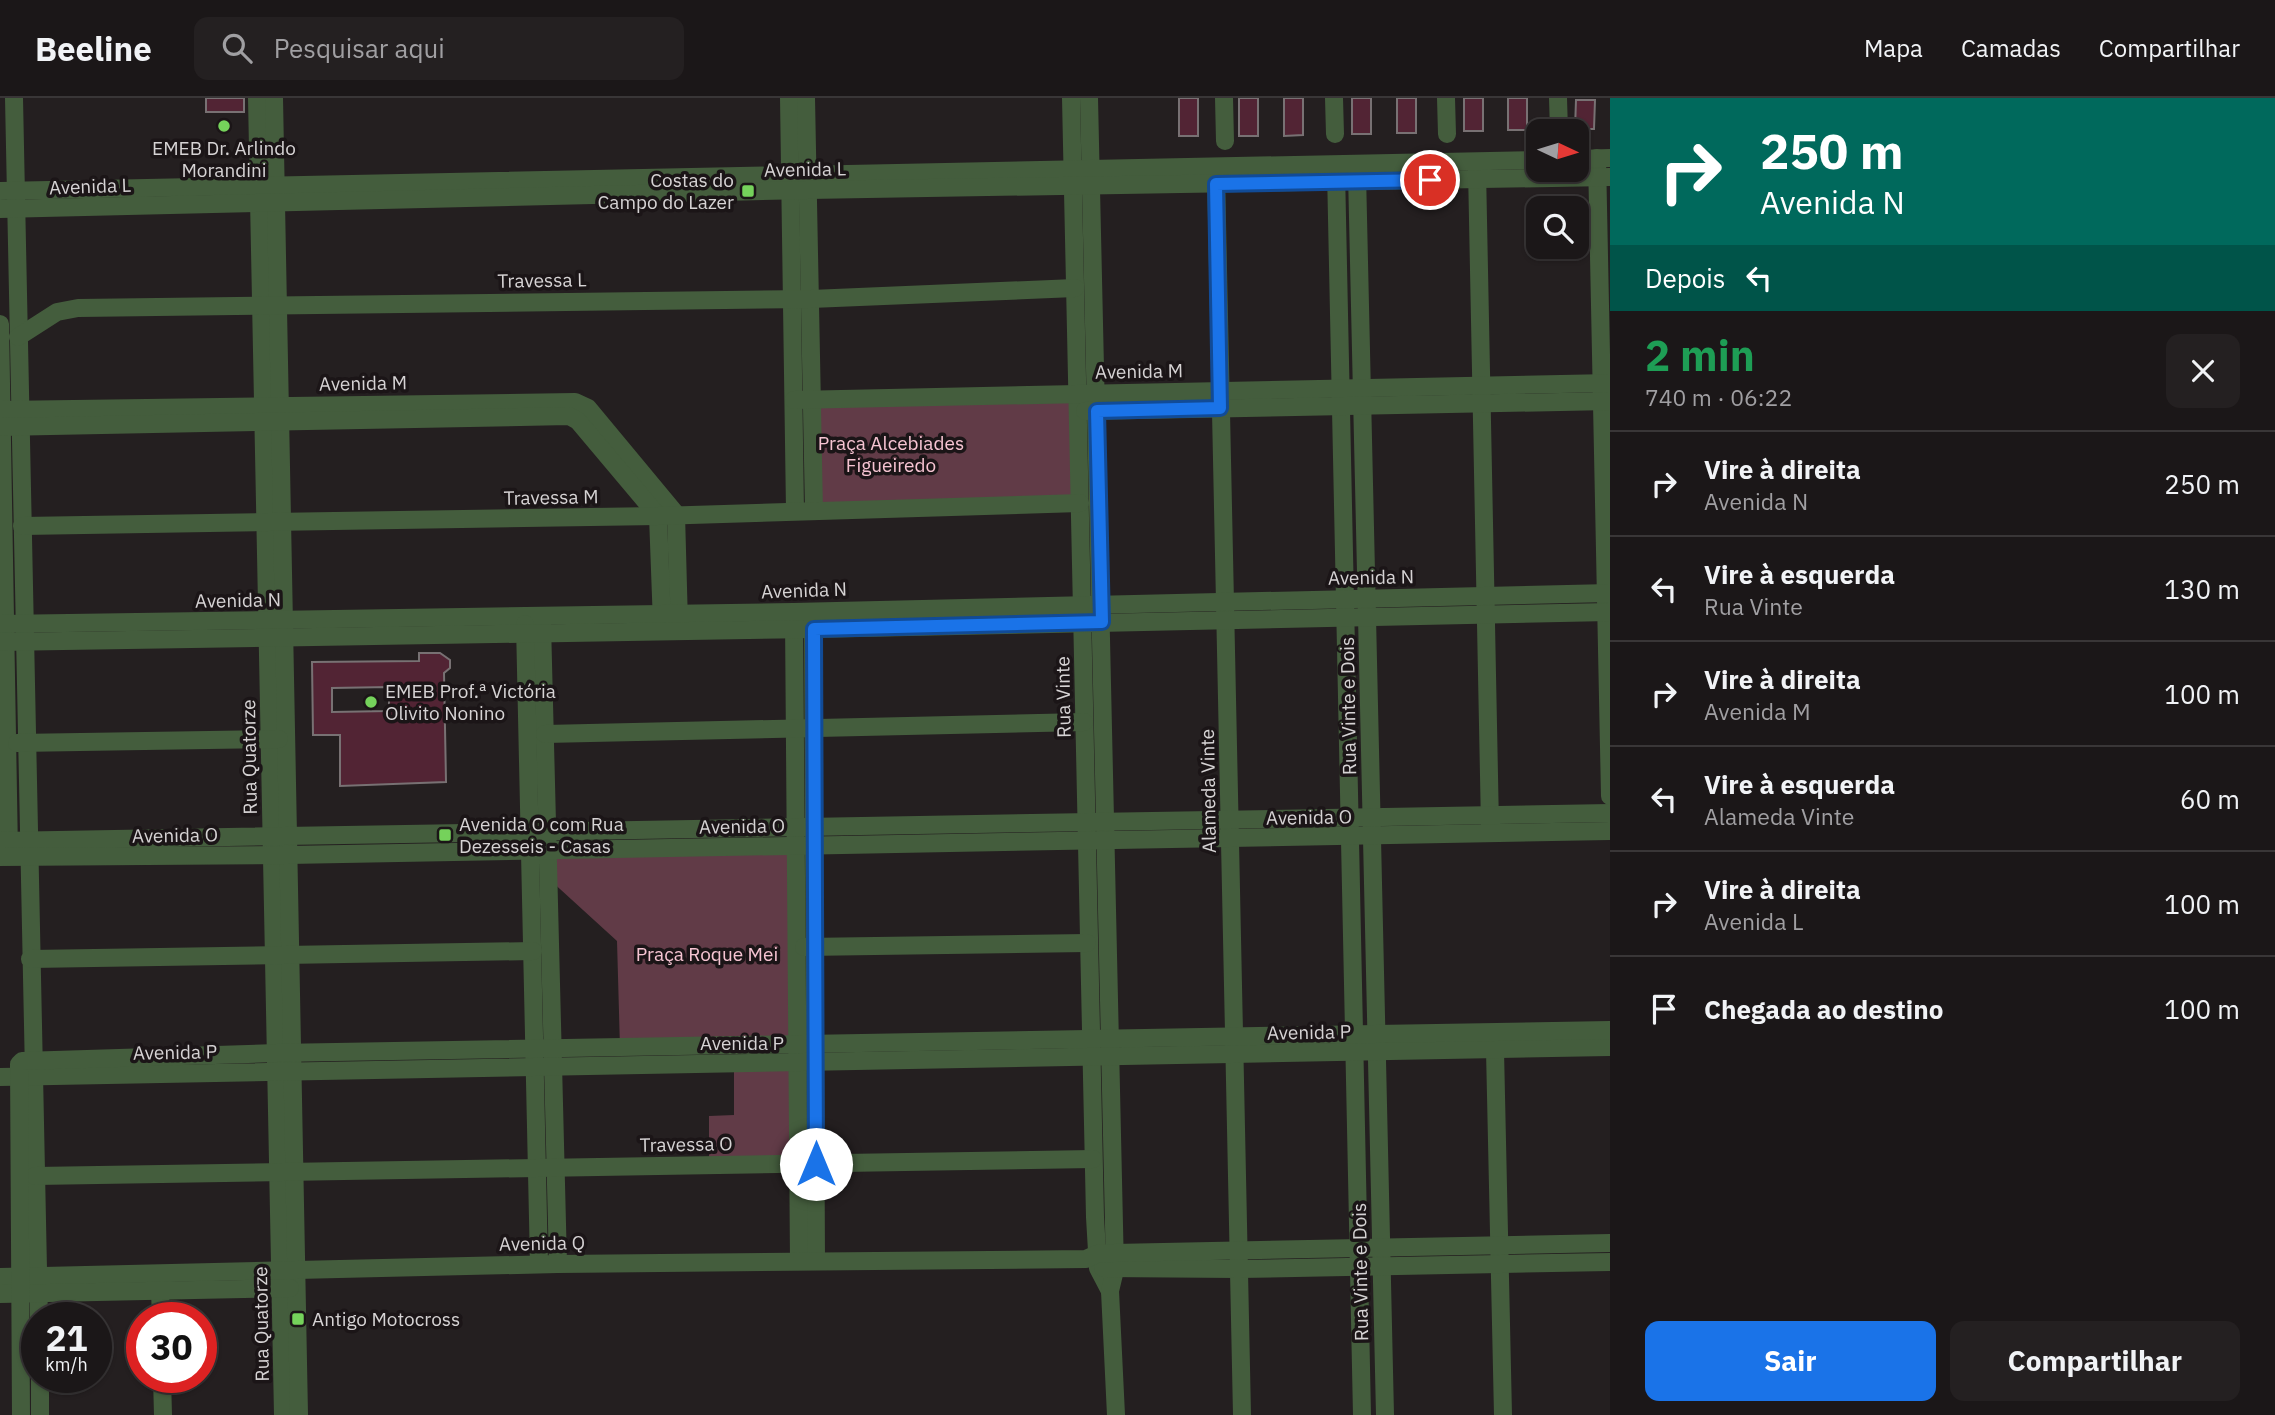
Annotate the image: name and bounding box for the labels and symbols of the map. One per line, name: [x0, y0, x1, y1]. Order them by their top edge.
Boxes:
marker: EMEB Dr. Arlindo Morandini: [216, 118, 232, 134]
north arrow: [1526, 119, 1589, 182]
place label: EMEB Dr. Arlindo Morandini: [152, 136, 296, 182]
pin: [1400, 150, 1460, 210]
street label: Avenida L: [764, 156, 846, 182]
place label: Costas do Campo do Lazer: [598, 168, 734, 214]
street label: Avenida L: [49, 173, 131, 199]
marker: Costas do Campo do Lazer: [740, 183, 756, 199]
street label: Travessa L: [497, 267, 587, 293]
street label: Avenida M: [1095, 358, 1183, 384]
street label: Avenida M: [319, 370, 407, 396]
park label: Praça Alcebiades Figueiredo: [818, 431, 964, 477]
street label: Travessa M: [503, 484, 599, 510]
street label: Avenida N: [1328, 564, 1414, 590]
street label: Avenida N: [761, 577, 847, 603]
street label: Avenida N: [195, 587, 281, 613]
street label: Rua Vinte e Dois: [1335, 637, 1361, 775]
street label: Rua Vinte: [1050, 656, 1076, 738]
place label: EMEB Prof.ª Victória Olivito Nonino: [385, 679, 556, 725]
marker: EMEB Prof.ª Victória Olivito Nonino: [363, 694, 379, 710]
street label: Rua Quatorze: [236, 699, 262, 815]
street label: Alameda Vinte: [1195, 729, 1221, 853]
street label: Avenida O: [1266, 804, 1352, 830]
place label: Avenida O com Rua Dezesseis - Casas: [459, 812, 624, 858]
street label: Avenida O: [699, 813, 785, 839]
street label: Avenida O: [132, 822, 218, 848]
marker: Avenida O com Rua Dezesseis - Casas: [437, 827, 453, 843]
park label: Praça Roque Mei: [636, 942, 778, 966]
street label: Avenida P: [1267, 1019, 1351, 1045]
street label: Avenida P: [700, 1031, 784, 1055]
street label: Avenida P: [133, 1039, 217, 1065]
position arrow: [779, 1127, 853, 1201]
street label: Travessa O: [639, 1131, 733, 1157]
street label: Rua Vinte e Dois: [1347, 1203, 1373, 1341]
street label: Avenida Q: [499, 1230, 585, 1256]
street label: Rua Quatorze: [248, 1266, 274, 1382]
speed limit sign: 30: [126, 1302, 217, 1393]
place label: Antigo Motocross: [312, 1307, 460, 1331]
marker: Antigo Motocross: [290, 1311, 306, 1327]

